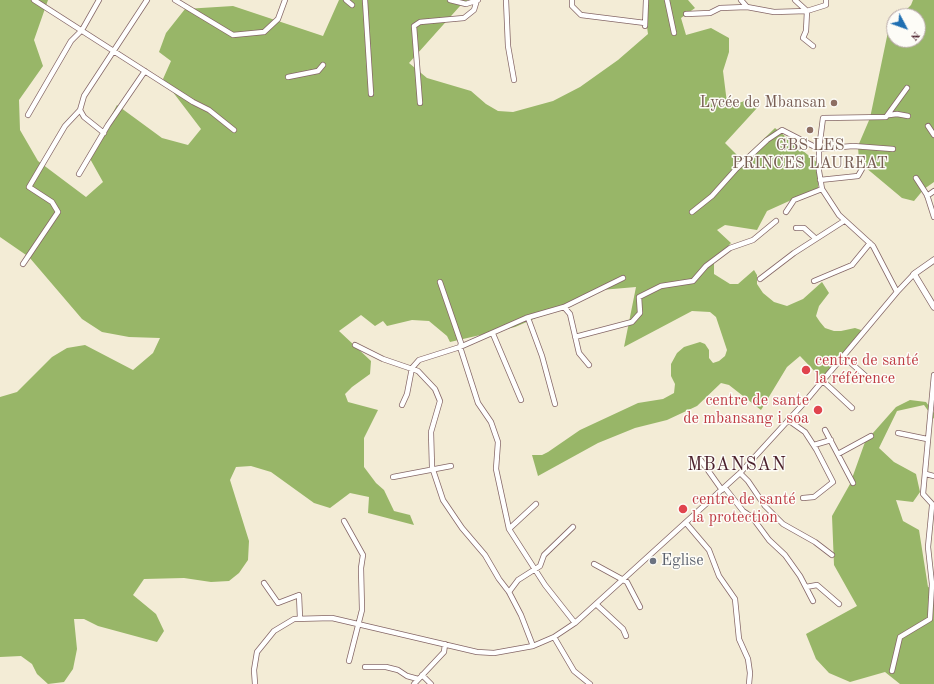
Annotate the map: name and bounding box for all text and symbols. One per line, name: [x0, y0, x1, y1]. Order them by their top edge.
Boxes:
north arrow: [886, 8, 926, 48]
text: N: [908, 29, 922, 42]
place label: Lycée de Mbansan: [700, 93, 826, 113]
marker: Lycée de Mbansan: [829, 98, 839, 108]
marker: GBS LES PRINCES LAUREAT: [805, 125, 815, 135]
place label: GBS LES PRINCES LAUREAT: [732, 136, 888, 174]
place label: centre de santé la référence: [815, 351, 919, 389]
marker: centre de santé la référence: [800, 364, 812, 376]
place label: centre de sante de mbansang i soa: [683, 391, 809, 429]
marker: centre de sante de mbansang i soa: [812, 404, 824, 416]
district label: MBANSAN: [687, 454, 787, 476]
place label: centre de santé la protection: [692, 490, 796, 528]
marker: centre de santé la protection: [677, 503, 689, 515]
place label: Eglise: [661, 551, 704, 571]
marker: Eglise: [648, 556, 658, 566]

